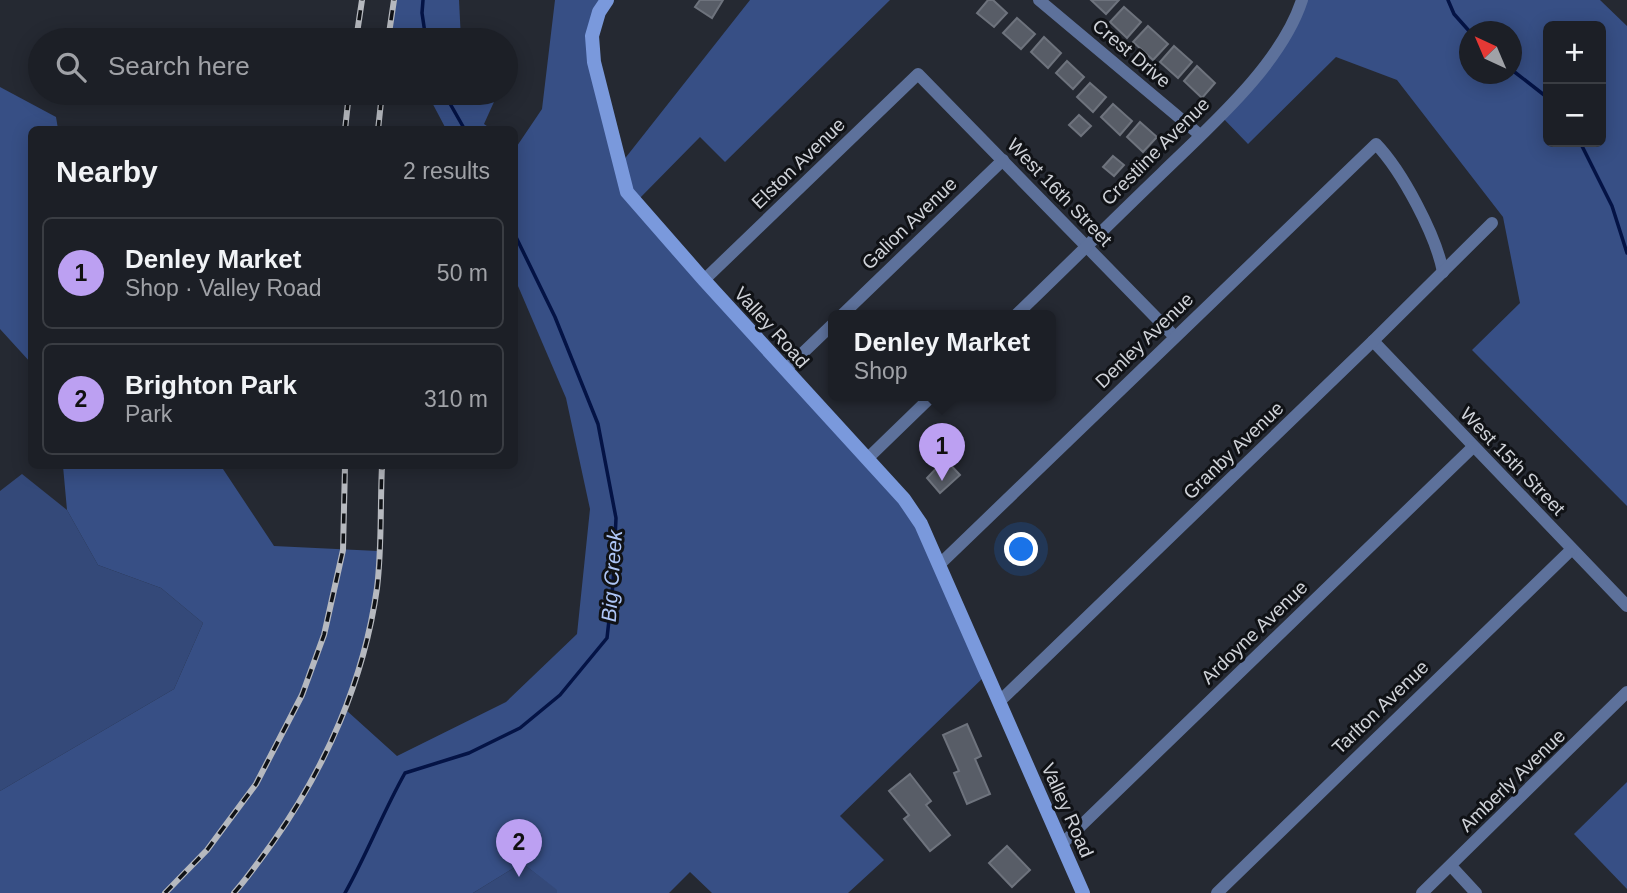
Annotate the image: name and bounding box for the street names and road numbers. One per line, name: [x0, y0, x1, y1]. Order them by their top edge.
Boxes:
street label: Crest Drive: [1089, 15, 1175, 92]
street label: Crestline Avenue: [1097, 93, 1213, 209]
street label: Elston Avenue: [747, 114, 849, 213]
street label: West 16th Street: [1003, 134, 1117, 251]
street label: Galion Avenue: [858, 173, 961, 274]
street label: Valley Road: [730, 283, 813, 372]
street label: Denley Avenue: [1091, 289, 1197, 392]
street label: Granby Avenue: [1179, 397, 1288, 503]
street label: West 15th Street: [1456, 403, 1570, 520]
street label: Ardoyne Avenue: [1197, 576, 1312, 688]
street label: Tarlton Avenue: [1328, 656, 1433, 758]
street label: Amberly Avenue: [1455, 725, 1569, 836]
street label: Valley Road: [1037, 760, 1098, 861]

